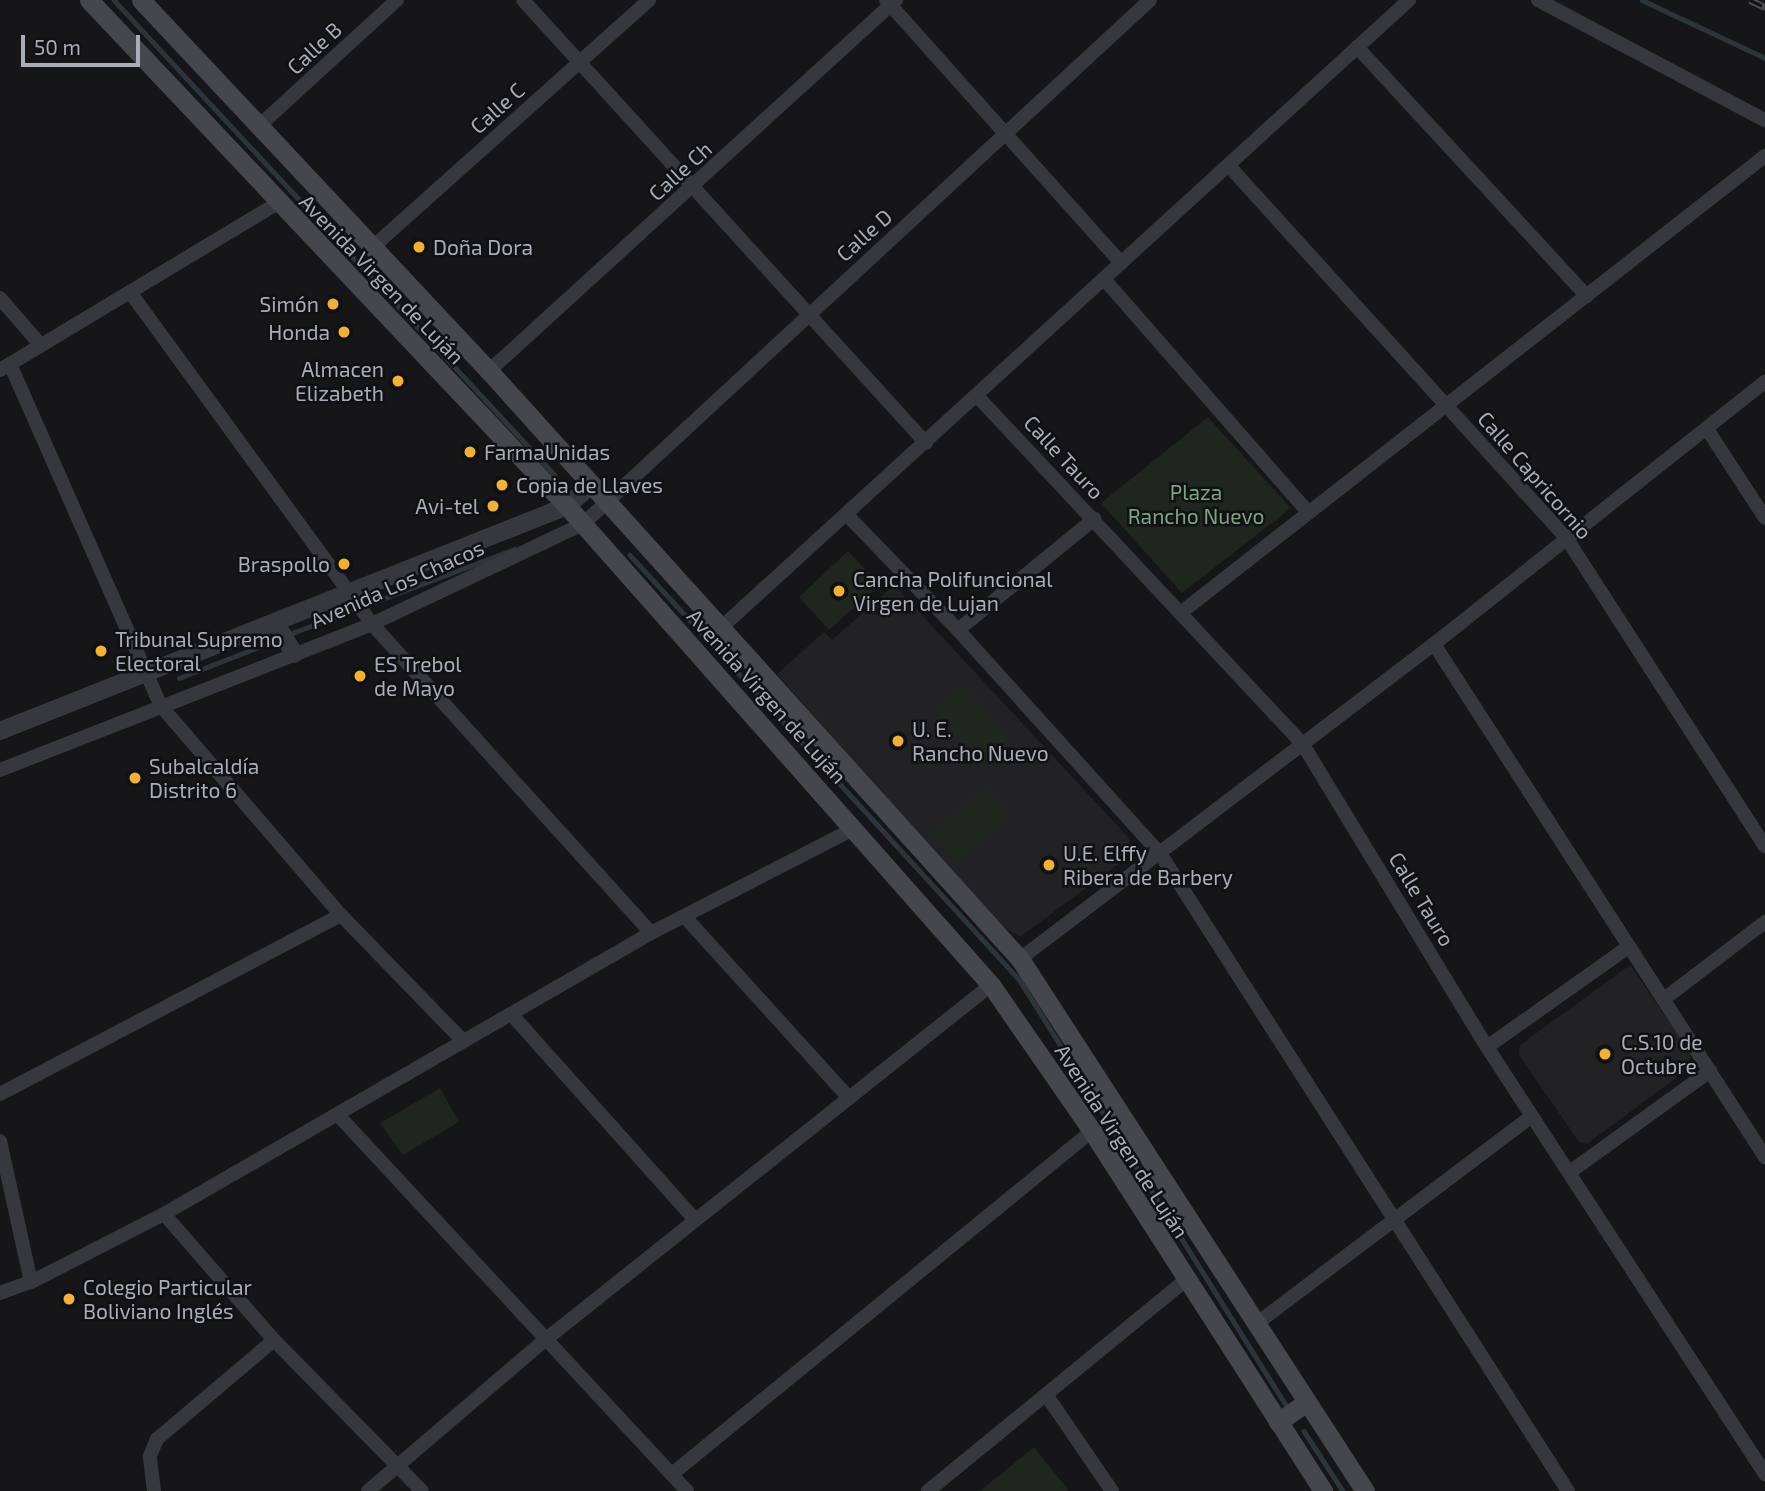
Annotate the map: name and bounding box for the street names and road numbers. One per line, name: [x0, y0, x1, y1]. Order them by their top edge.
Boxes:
street label: Calle B: [282, 17, 346, 79]
street label: Calle C: [465, 77, 529, 139]
street label: Calle Ch: [643, 136, 717, 206]
street label: Avenida Virgen de Luján: [294, 189, 470, 369]
street label: Calle D: [831, 204, 897, 266]
street label: Calle Capricornio: [1473, 406, 1597, 544]
street label: Calle Tauro: [1019, 410, 1109, 504]
street label: Avenida Los Chacos: [306, 534, 488, 634]
street label: Avenida Virgen de Luján: [682, 603, 852, 789]
street label: Calle Tauro: [1384, 847, 1460, 951]
street label: Avenida Virgen de Luján: [1050, 1039, 1194, 1243]

